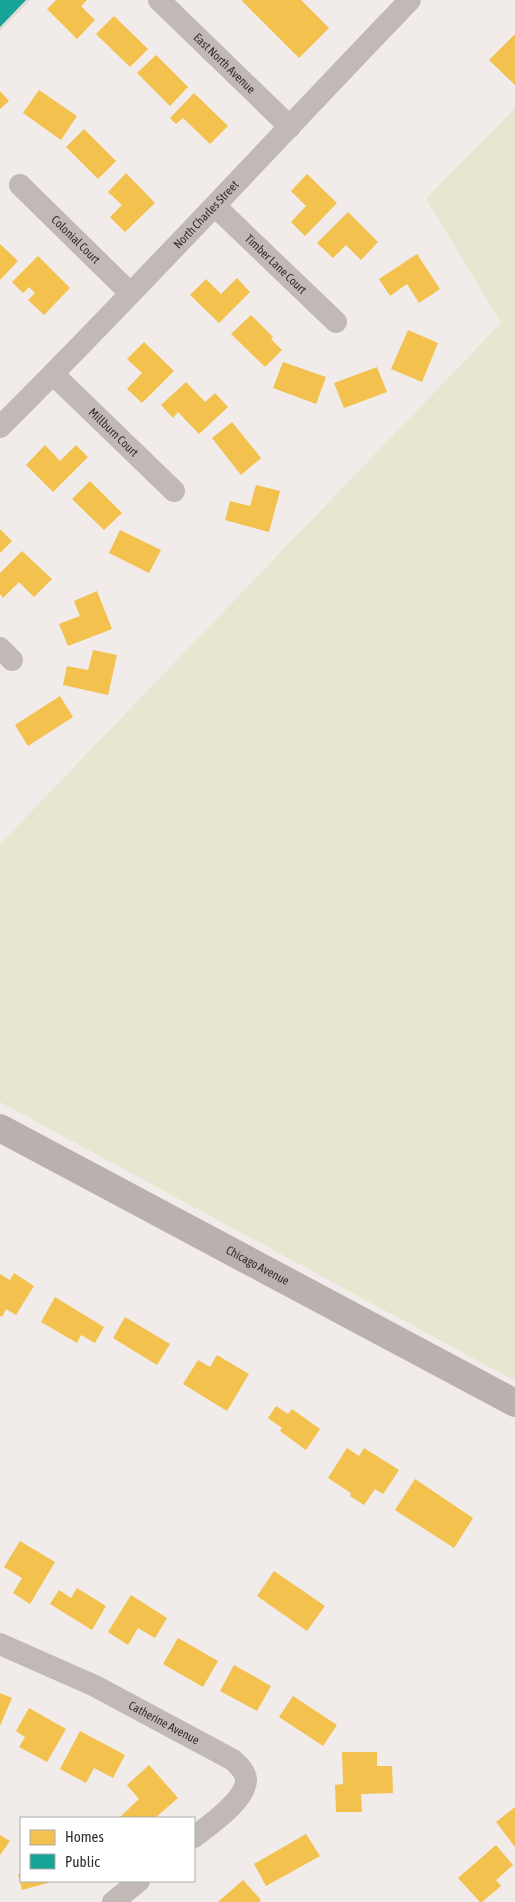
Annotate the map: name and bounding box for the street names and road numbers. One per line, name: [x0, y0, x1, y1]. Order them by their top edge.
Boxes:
street label: East North Avenue: [191, 30, 258, 96]
street label: North Charles Street: [171, 177, 242, 251]
street label: Colonial Court: [48, 213, 103, 267]
street label: Timber Lane Court: [242, 231, 310, 297]
street label: Millburn Court: [86, 405, 141, 460]
street label: Chicago Avenue: [224, 1243, 292, 1288]
street label: Catherine Avenue: [126, 1698, 202, 1748]

